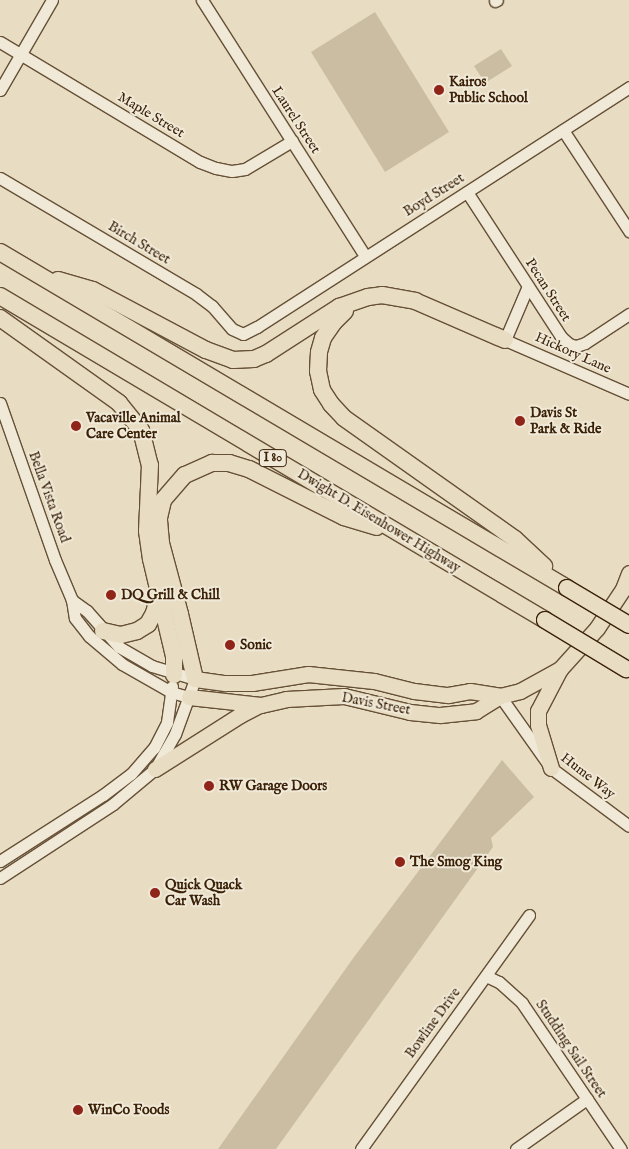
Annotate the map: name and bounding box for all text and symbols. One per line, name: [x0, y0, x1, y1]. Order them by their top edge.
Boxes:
place label: Kairos Public School: [449, 74, 528, 106]
street label: Laurel Street: [268, 83, 324, 157]
marker: Kairos Public School: [433, 84, 445, 96]
street label: Maple Street: [115, 89, 187, 141]
street label: Boyd Street: [400, 170, 468, 220]
street label: Birch Street: [105, 218, 173, 268]
street label: Pecan Street: [521, 255, 575, 325]
street label: Hickory Lane: [532, 329, 614, 377]
place label: Davis St Park & Ride: [530, 405, 601, 438]
place label: Vacaville Animal Care Center: [86, 410, 181, 442]
marker: Davis St Park & Ride: [514, 415, 526, 427]
marker: Vacaville Animal Care Center: [70, 420, 82, 432]
road number: I 80: [258, 448, 288, 468]
street label: Bella Vista Road: [25, 449, 73, 545]
street label: Dwight D. Eisenhower Highway: [294, 466, 464, 576]
place label: DQ Grill & Chill: [121, 587, 220, 603]
marker: DQ Grill & Chill: [105, 589, 117, 601]
place label: Sonic: [240, 637, 272, 653]
marker: Sonic: [224, 639, 236, 651]
street label: Davis Street: [340, 689, 412, 719]
street label: Hume Way: [557, 749, 619, 803]
place label: RW Garage Doors: [219, 778, 327, 794]
marker: RW Garage Doors: [203, 780, 215, 792]
place label: The Smog King: [410, 854, 502, 870]
marker: The Smog King: [394, 856, 406, 868]
place label: Quick Quack Car Wash: [165, 877, 242, 910]
marker: Quick Quack Car Wash: [149, 887, 161, 899]
street label: Bowline Drive: [402, 985, 464, 1061]
street label: Studding Sail Street: [532, 997, 610, 1101]
place label: WinCo Foods: [88, 1102, 169, 1118]
marker: WinCo Foods: [72, 1104, 84, 1116]

